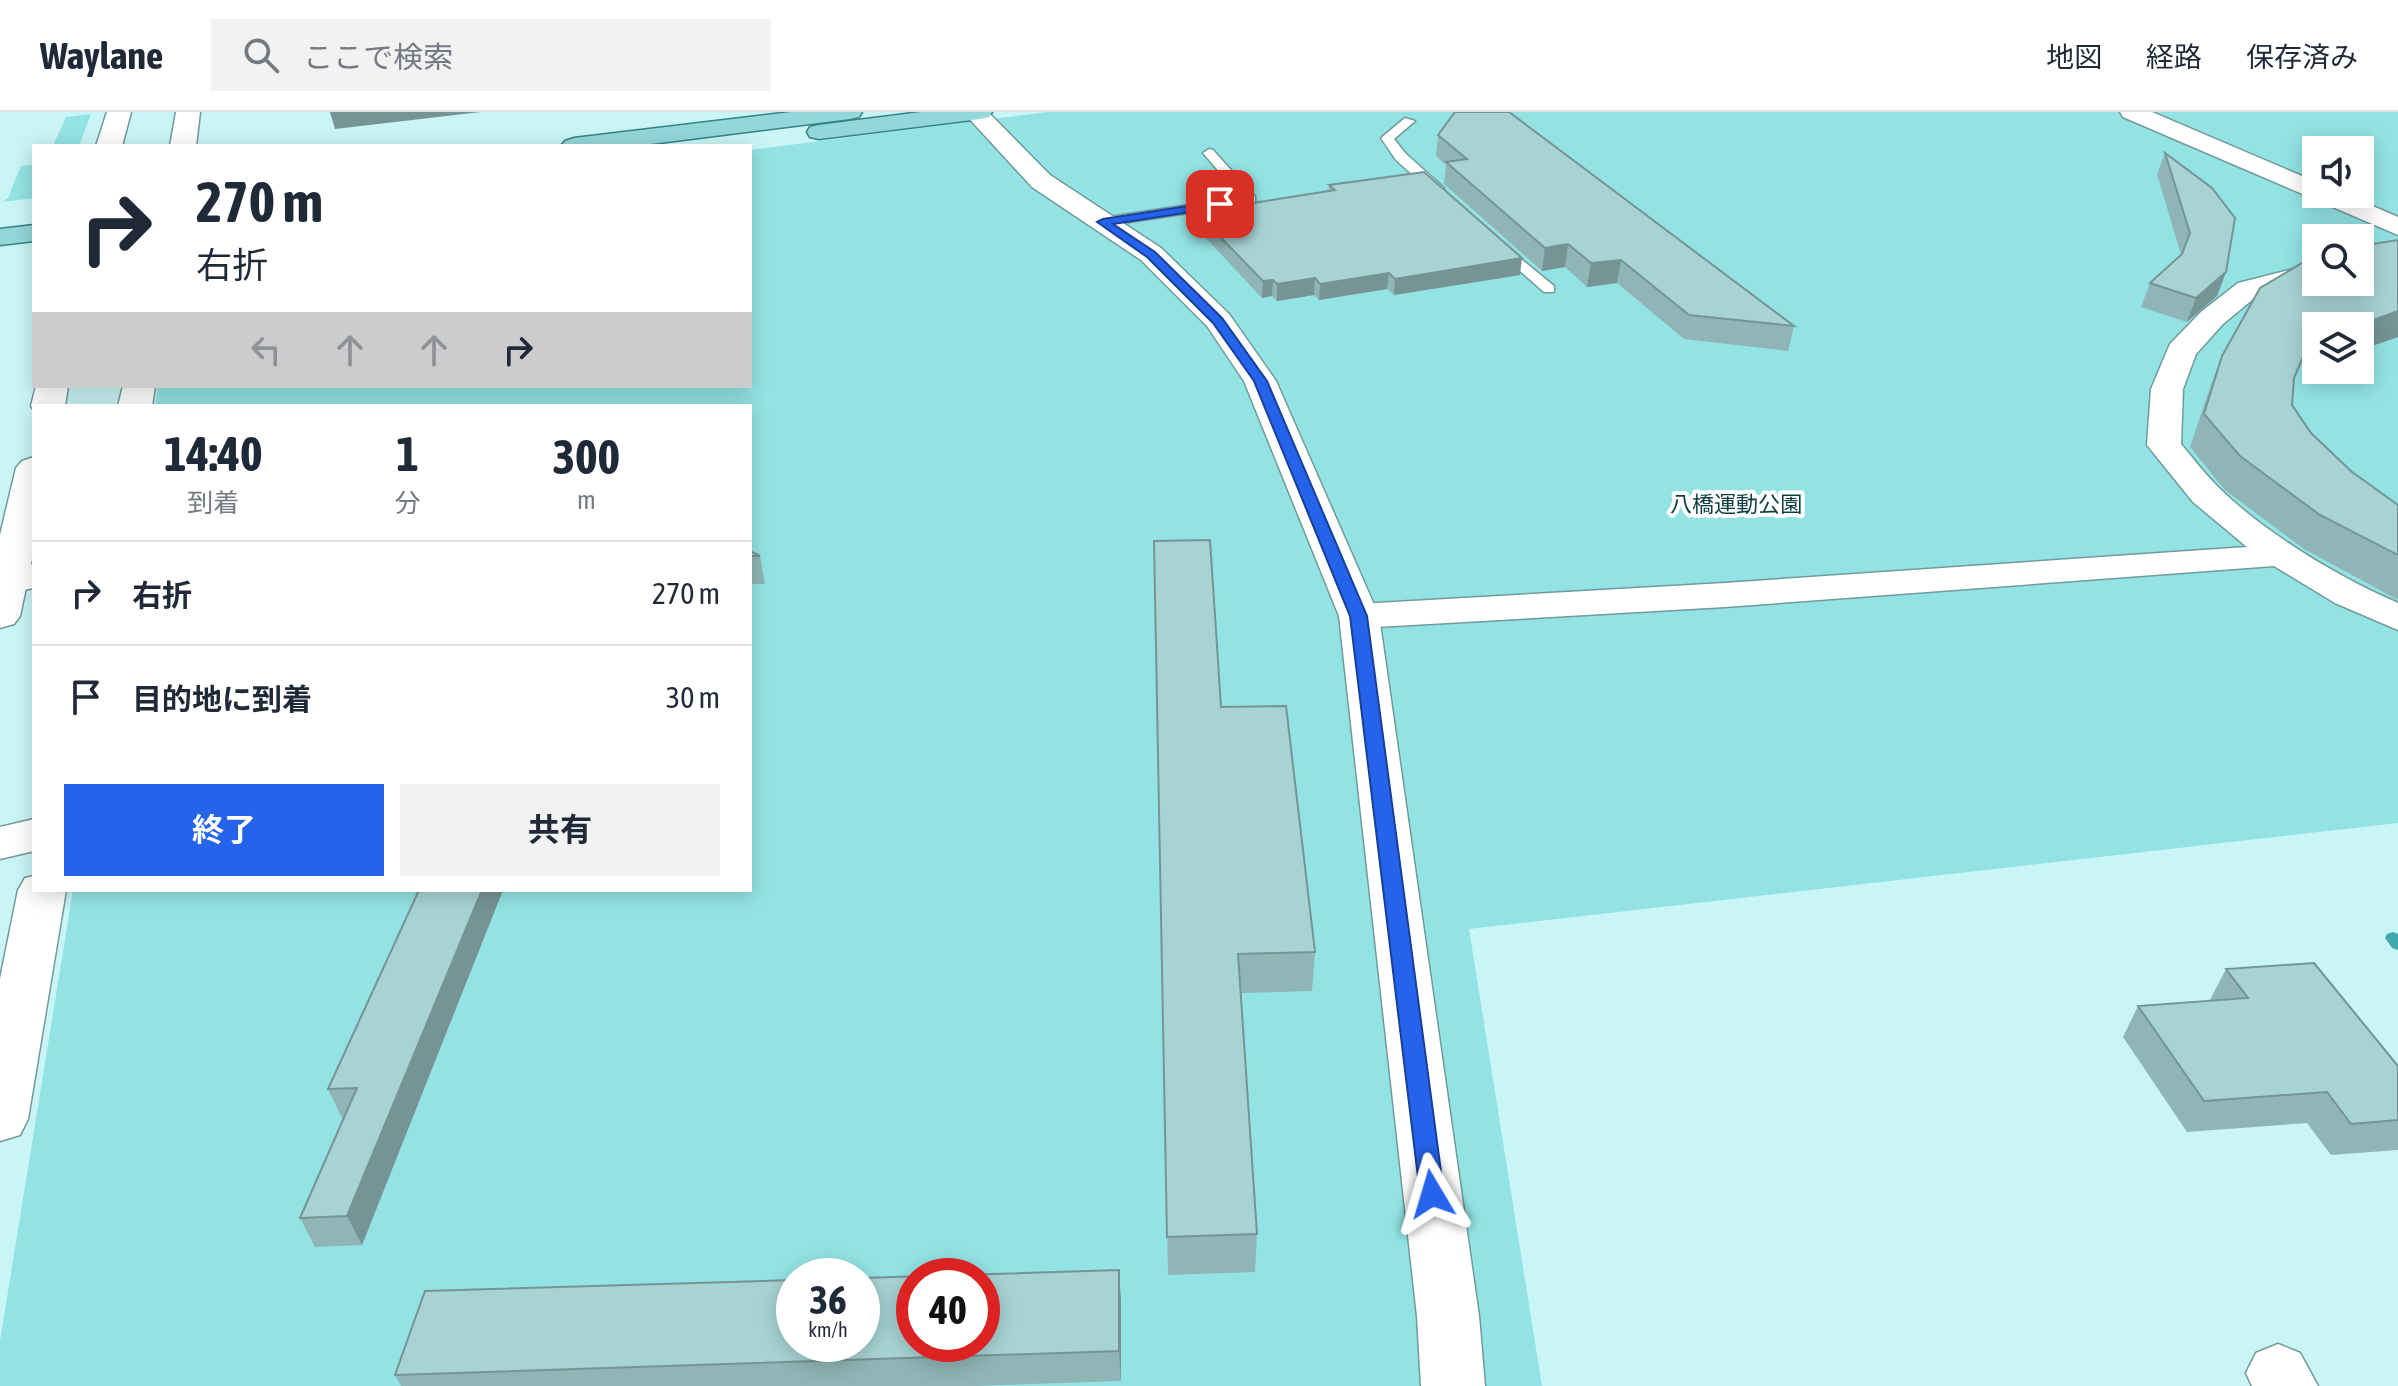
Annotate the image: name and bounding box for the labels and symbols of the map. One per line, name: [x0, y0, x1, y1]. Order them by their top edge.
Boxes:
pin: [1186, 170, 1254, 238]
park label: 八橋運動公園: [1670, 491, 1802, 517]
position arrow: [1390, 1152, 1474, 1236]
speed limit sign: 40: [896, 1258, 1000, 1362]

